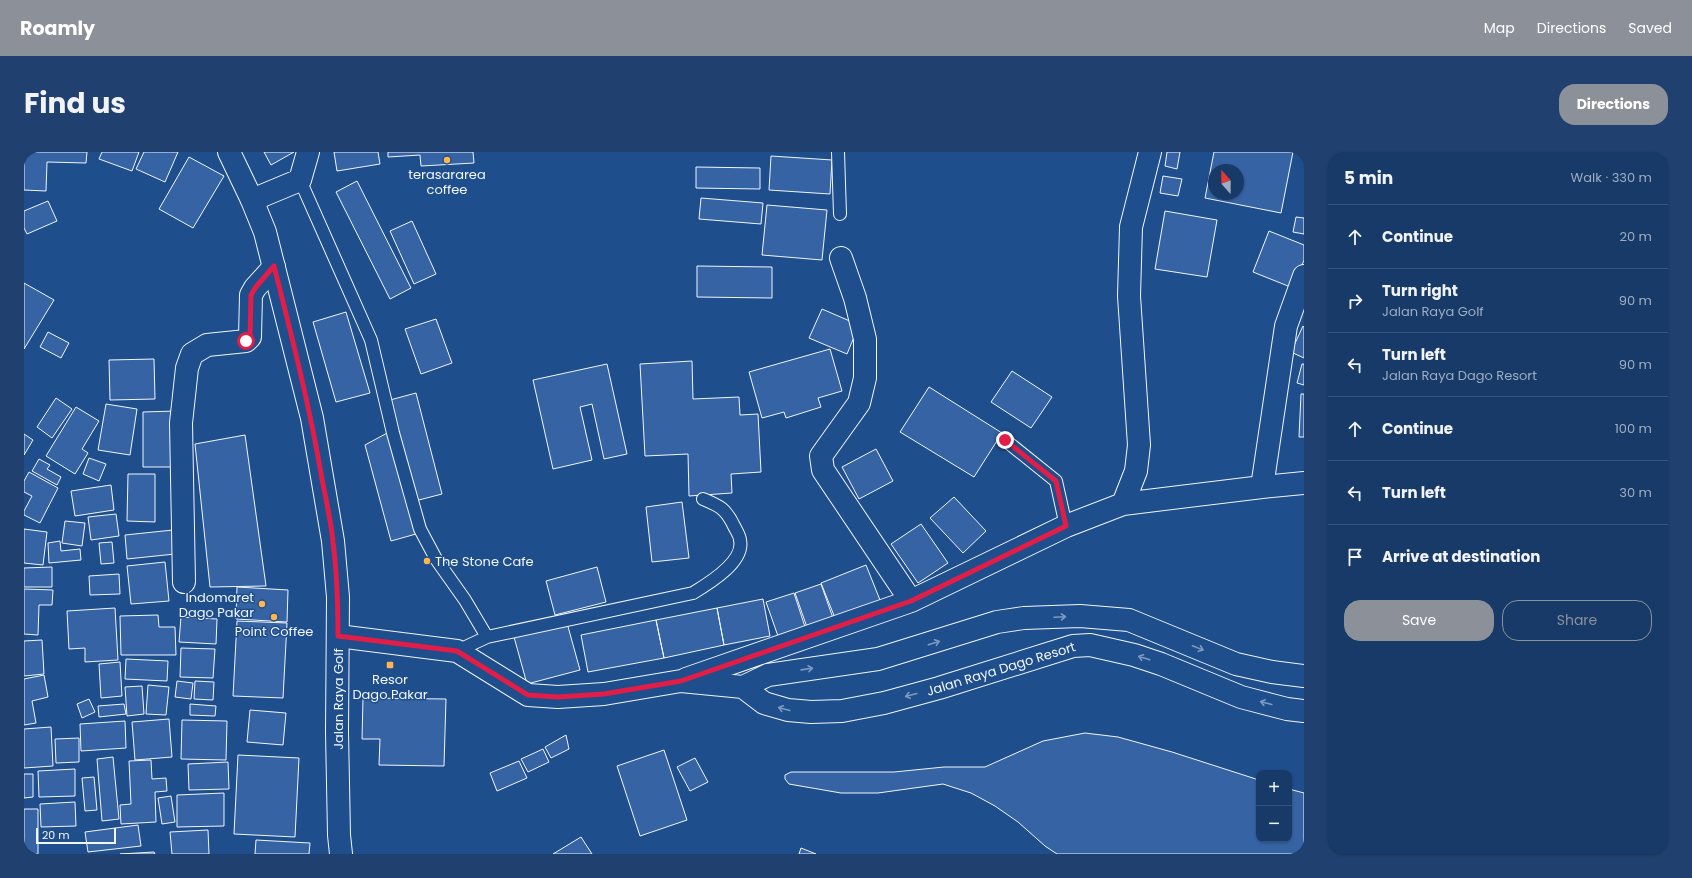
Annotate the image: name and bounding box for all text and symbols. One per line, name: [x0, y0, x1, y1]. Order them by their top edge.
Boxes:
text: Roamly: [20, 15, 95, 42]
text: Map: [1484, 18, 1515, 38]
text: Directions: [1537, 18, 1606, 38]
text: Saved: [1628, 18, 1672, 38]
text: Find us: [24, 84, 126, 123]
button: Directions: [1559, 84, 1668, 125]
marker: terasararea coffee: [442, 155, 452, 165]
north arrow: [1208, 164, 1244, 200]
place label: terasararea coffee: [408, 165, 486, 199]
text: 5 min: [1344, 166, 1393, 190]
text: Walk · 330 m: [1571, 168, 1652, 187]
icon: ahead: [1344, 226, 1366, 248]
text: Continue: [1382, 226, 1453, 247]
text: 20 m: [1619, 227, 1652, 246]
text: Turn right: [1382, 280, 1458, 301]
icon: right: [1344, 290, 1366, 312]
text: 90 m: [1619, 291, 1652, 310]
text: Jalan Raya Golf: [1382, 302, 1484, 321]
route start: [237, 332, 255, 350]
text: Turn left: [1382, 344, 1446, 365]
icon: left: [1344, 354, 1366, 376]
text: 90 m: [1619, 355, 1652, 374]
text: Jalan Raya Dago Resort: [1382, 366, 1537, 385]
icon: ahead: [1344, 418, 1366, 440]
text: Continue: [1382, 418, 1453, 439]
text: 100 m: [1615, 419, 1652, 438]
route end: [996, 431, 1014, 449]
icon: left: [1344, 482, 1366, 504]
text: Turn left: [1382, 482, 1446, 503]
text: 30 m: [1619, 483, 1652, 502]
icon: arrive: [1344, 546, 1366, 568]
text: Arrive at destination: [1382, 546, 1540, 567]
place label: The Stone Cafe: [435, 552, 534, 571]
marker: The Stone Cafe: [422, 556, 432, 566]
place label: Indomaret Dago Pakar: [179, 588, 254, 622]
marker: Indomaret Dago Pakar: [257, 599, 267, 609]
button: Save: [1344, 600, 1494, 641]
button: Share: [1502, 600, 1652, 641]
marker: Point Coffee: [269, 612, 279, 622]
one-way arrow: [1053, 613, 1066, 620]
place label: Point Coffee: [235, 622, 313, 641]
street label: Jalan Raya Dago Resort: [924, 637, 1078, 701]
one-way arrow: [927, 639, 940, 646]
one-way arrow: [1192, 645, 1204, 653]
street label: Jalan Raya Golf: [329, 648, 348, 750]
one-way arrow: [1138, 654, 1151, 661]
marker: Resor Dago Pakar: [385, 660, 395, 670]
one-way arrow: [800, 665, 813, 673]
place label: Resor Dago Pakar: [352, 670, 428, 704]
one-way arrow: [905, 692, 918, 699]
one-way arrow: [1260, 699, 1273, 707]
one-way arrow: [777, 704, 790, 712]
map controls: [1256, 770, 1292, 842]
button: +: [1256, 770, 1292, 806]
button: −: [1256, 806, 1292, 842]
scale bar: [36, 826, 116, 845]
text: 20 m: [42, 827, 70, 843]

